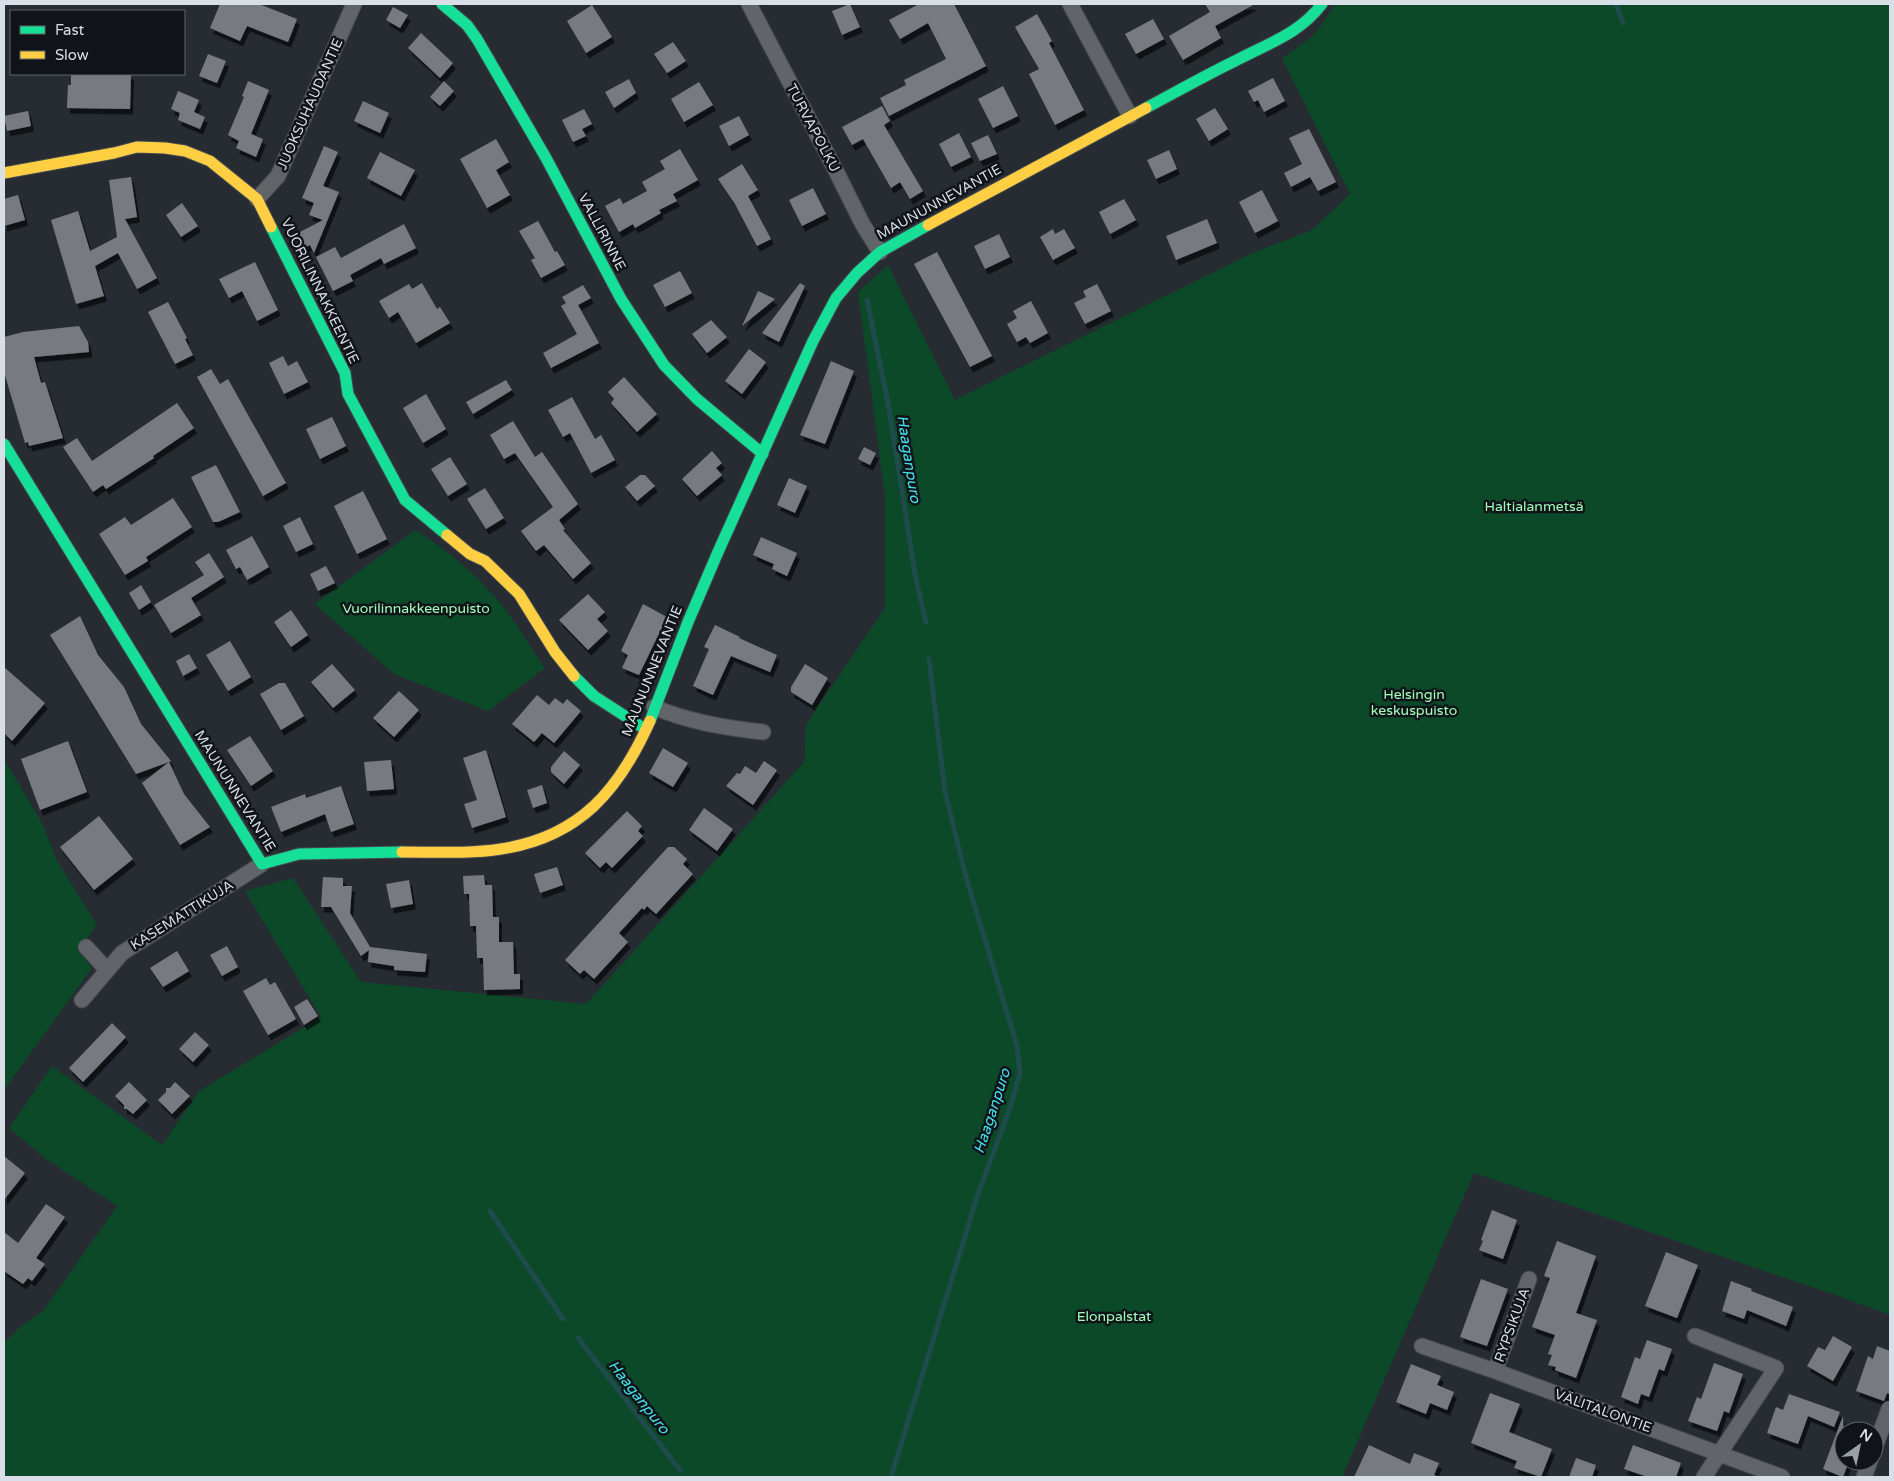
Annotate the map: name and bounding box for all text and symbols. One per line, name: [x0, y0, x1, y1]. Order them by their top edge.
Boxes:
legend: [10, 10, 185, 75]
text: Fast: [55, 21, 85, 39]
street label: JUOKSUHAUDANTIE: [273, 36, 347, 172]
text: Slow: [55, 46, 89, 64]
street label: TURVAPOLKU: [783, 81, 843, 175]
street label: MAUNUNNEVANTIE: [874, 161, 1004, 243]
street label: VALLIRINNE: [575, 190, 629, 274]
street label: VUORILINNAKKEENTIE: [277, 215, 363, 367]
water label: Haaganpuro: [893, 414, 925, 505]
park label: Haltialanmetsä: [1484, 498, 1584, 515]
park label: Vuorilinnakkeenpuisto: [342, 600, 490, 617]
street label: MAUNUNNEVANTIE: [618, 603, 686, 739]
park label: Helsingin keskuspuisto: [1371, 686, 1457, 719]
street label: MAUNUNNEVANTIE: [191, 727, 279, 855]
street label: KASEMATTIKUJA: [127, 876, 237, 954]
water label: Haaganpuro: [970, 1065, 1014, 1156]
street label: RYPSIKUJA: [1491, 1285, 1533, 1365]
park label: Elonpalstat: [1077, 1308, 1152, 1325]
water label: Haaganpuro: [605, 1357, 674, 1438]
street label: VÄLITALONTIE: [1552, 1386, 1654, 1436]
north arrow: [1834, 1421, 1884, 1471]
text: N: [1856, 1425, 1875, 1446]

